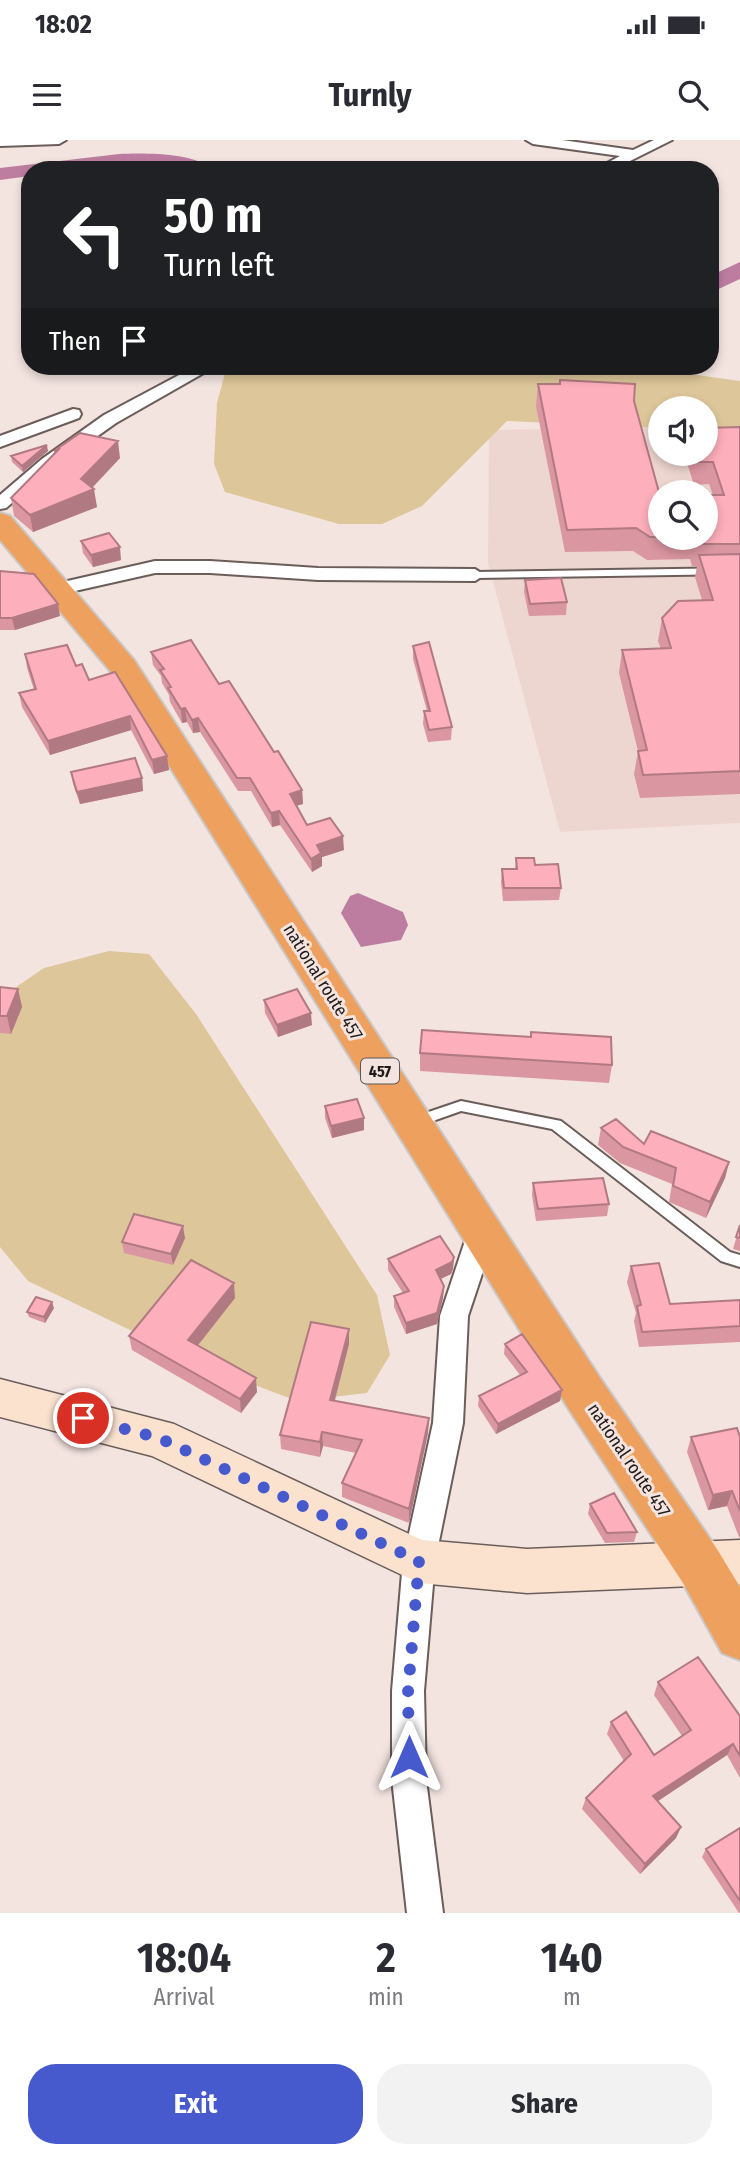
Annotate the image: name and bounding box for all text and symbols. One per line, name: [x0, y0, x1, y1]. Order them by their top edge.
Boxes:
text: 18:02: [35, 9, 92, 40]
icon: menu: [28, 76, 66, 114]
text: Turnly: [328, 76, 412, 114]
icon: search: [674, 76, 712, 114]
text: 50 m: [164, 186, 262, 245]
icon: left: [49, 189, 140, 280]
text: Turn left: [164, 246, 274, 284]
icon: arrive: [115, 322, 153, 360]
text: Then: [49, 326, 101, 357]
map controls: [648, 396, 718, 550]
button: sound: [648, 396, 718, 466]
button: search: [648, 480, 718, 550]
street label: national route 457: [279, 920, 367, 1044]
road number: 457: [361, 1058, 399, 1084]
pin: [53, 1388, 113, 1448]
icon: arrive: [64, 1399, 102, 1437]
street label: national route 457: [583, 1399, 675, 1521]
position arrow: [372, 1720, 446, 1794]
text: 18:04: [137, 1933, 231, 1983]
text: 2: [376, 1933, 396, 1983]
text: 140: [541, 1933, 603, 1983]
text: Arrival: [154, 1983, 215, 2011]
text: min: [368, 1983, 404, 2011]
text: m: [563, 1983, 581, 2011]
button: Exit: [28, 2064, 363, 2144]
button: Share: [377, 2064, 712, 2144]

